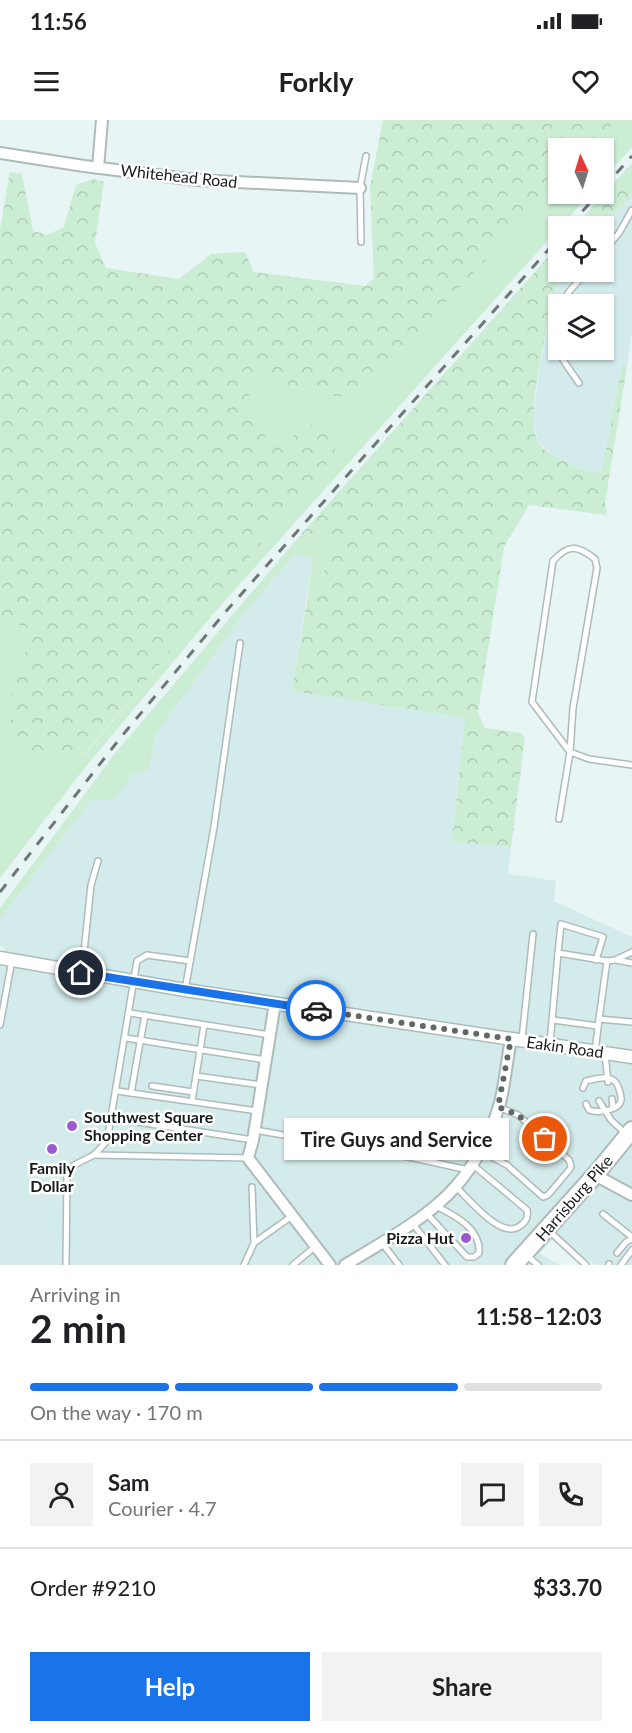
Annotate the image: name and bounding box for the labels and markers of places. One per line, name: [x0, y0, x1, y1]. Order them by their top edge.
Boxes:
pin: [55, 947, 106, 998]
place label: Southwest Square Shopping Center: [84, 1107, 214, 1144]
pin: [519, 1113, 570, 1164]
callout: Tire Guys and Service: [284, 1118, 509, 1160]
marker: Southwest Square Shopping Center: [65, 1119, 79, 1133]
marker: Family Dollar: [45, 1142, 59, 1156]
place label: Family Dollar: [29, 1158, 76, 1195]
place label: Pizza Hut: [386, 1228, 454, 1247]
marker: Pizza Hut: [459, 1231, 473, 1245]

